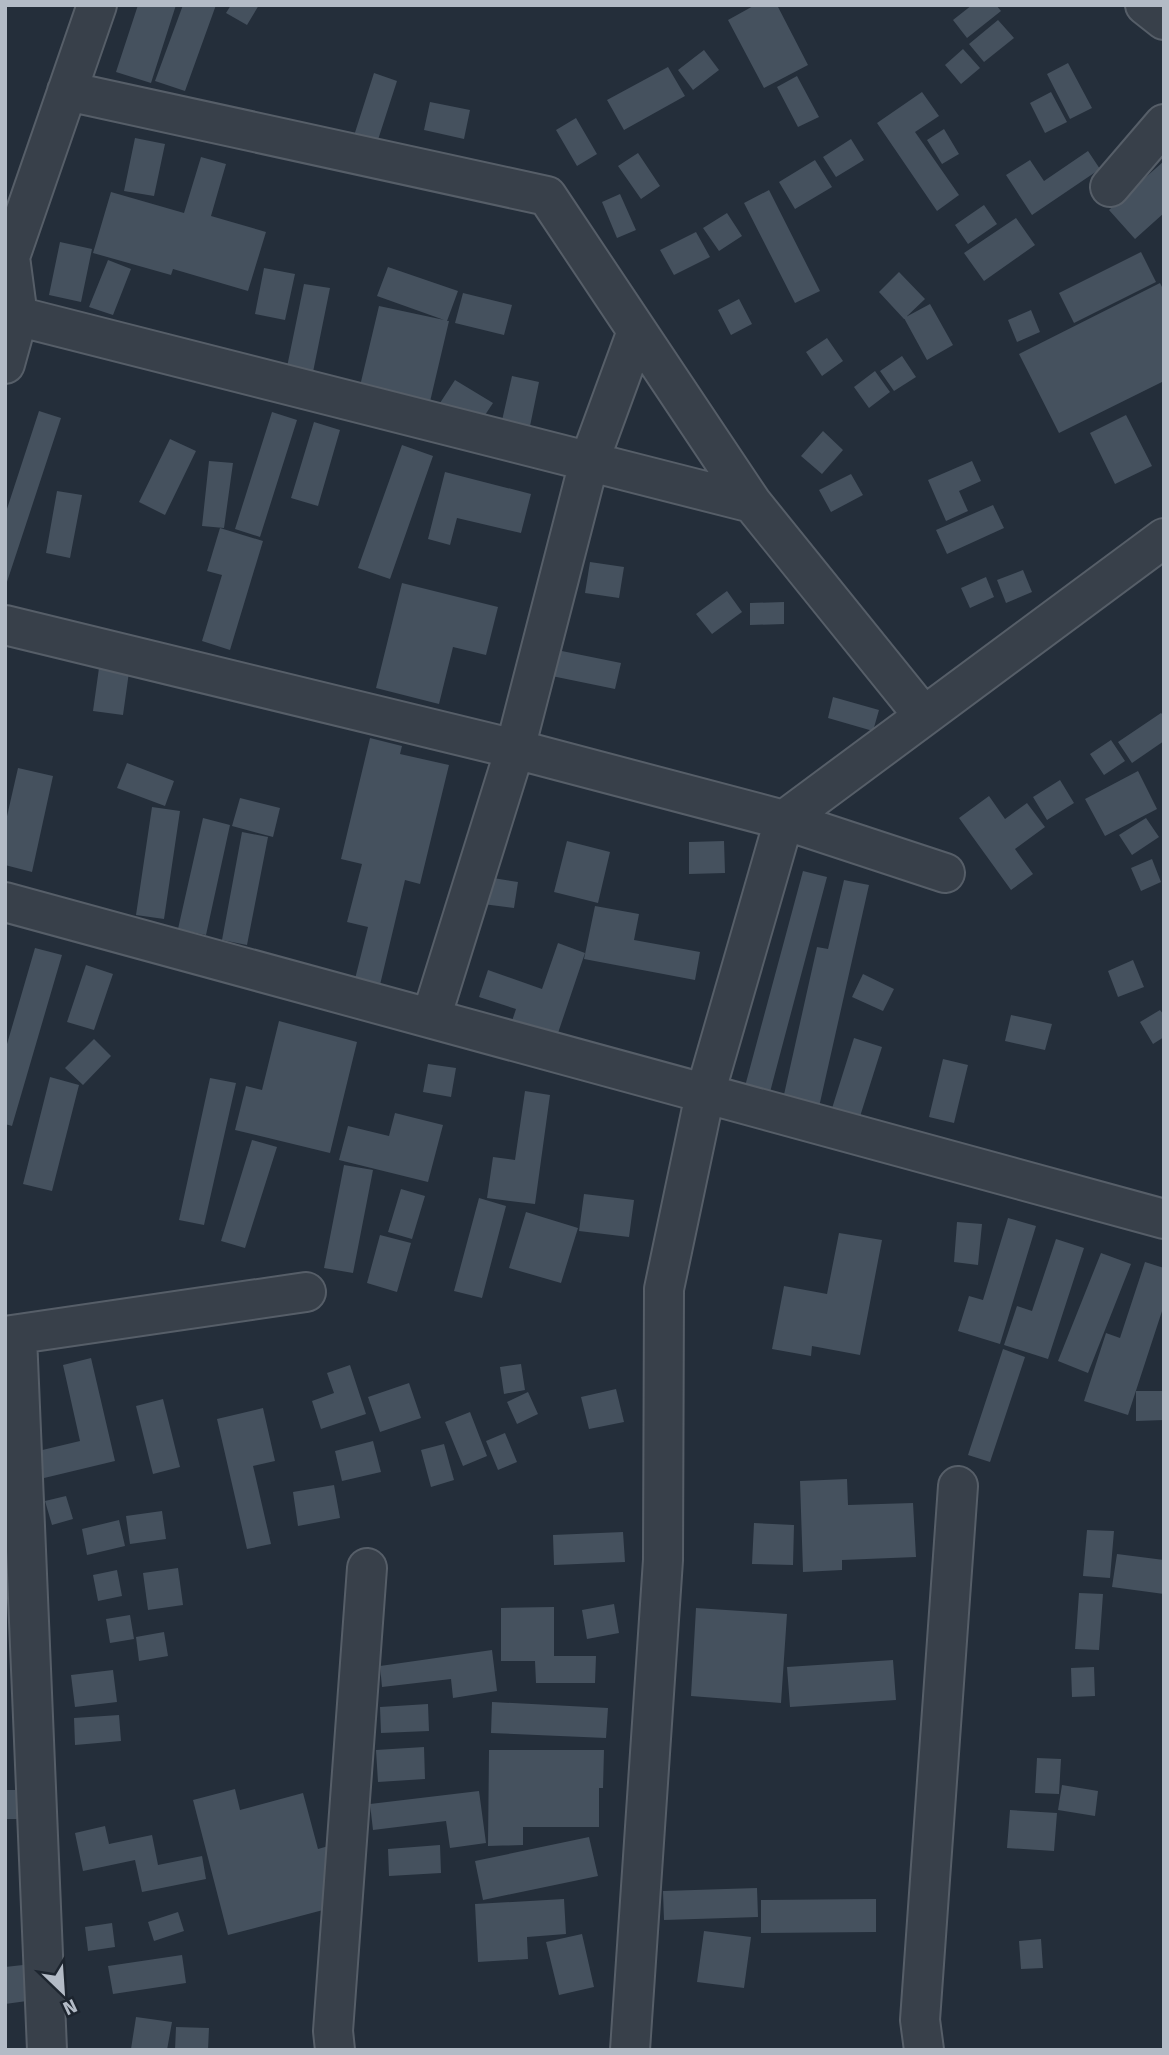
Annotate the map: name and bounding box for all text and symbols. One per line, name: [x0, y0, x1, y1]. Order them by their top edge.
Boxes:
north arrow: [28, 1957, 98, 2027]
text: N: [59, 1994, 81, 2020]

